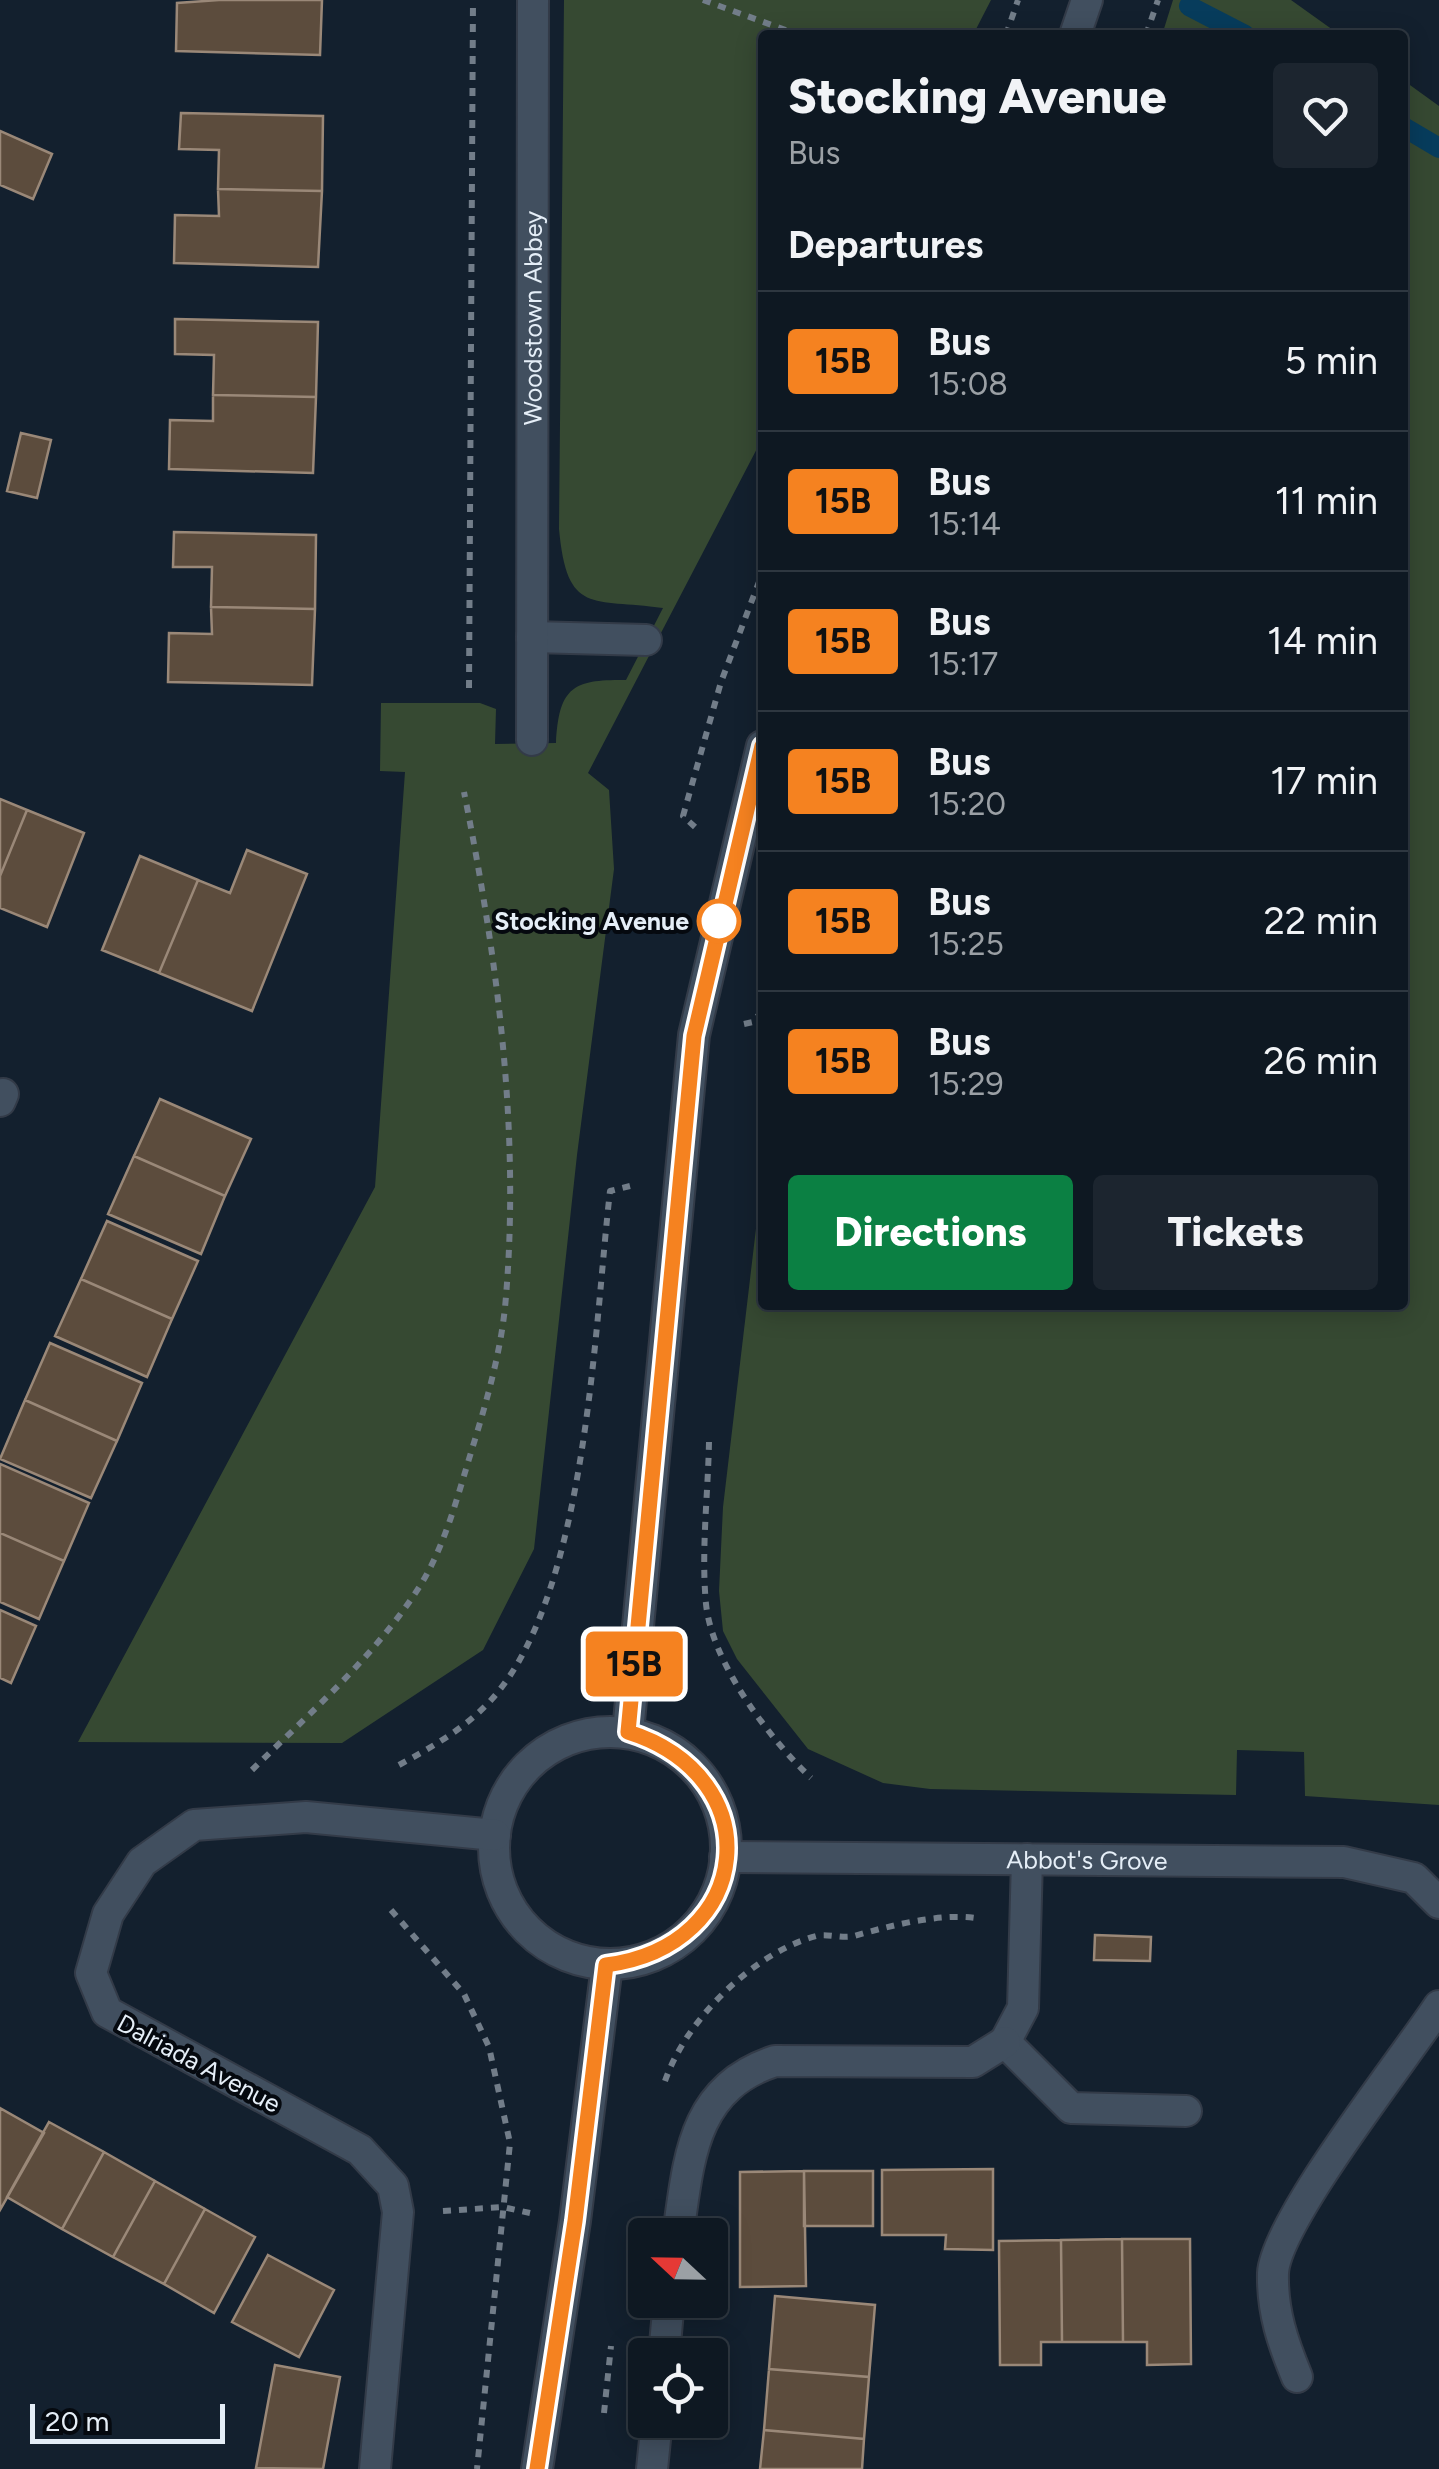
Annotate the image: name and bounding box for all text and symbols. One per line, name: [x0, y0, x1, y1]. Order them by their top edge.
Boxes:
button: heart: [1273, 63, 1378, 168]
text: Stocking Avenue: [788, 67, 1166, 125]
text: Bus: [788, 134, 840, 172]
street label: Woodstown Abbey: [517, 211, 548, 425]
text: Departures: [788, 222, 983, 268]
text: Bus: [928, 319, 991, 365]
text: 5 min: [1284, 338, 1378, 384]
text: 15B: [815, 340, 871, 382]
text: 15:08: [928, 365, 1008, 403]
text: Bus: [928, 459, 991, 505]
text: 11 min: [1275, 478, 1378, 524]
text: 15B: [815, 480, 871, 522]
text: 15:14: [928, 505, 1001, 543]
text: Bus: [928, 599, 991, 645]
text: 14 min: [1267, 618, 1378, 664]
text: 15B: [815, 620, 871, 662]
text: 15:17: [928, 645, 998, 683]
text: Bus: [928, 739, 991, 785]
text: 17 min: [1270, 758, 1378, 804]
text: 15B: [815, 760, 871, 802]
text: 15:20: [928, 785, 1006, 823]
text: Bus: [928, 879, 991, 925]
text: 22 min: [1264, 898, 1378, 944]
marker: Stocking Avenue: [698, 900, 740, 942]
text: 15B: [815, 900, 871, 942]
place label: Stocking Avenue: [494, 906, 689, 936]
text: 15:25: [928, 925, 1004, 963]
text: Bus: [928, 1019, 991, 1065]
text: 26 min: [1264, 1038, 1378, 1084]
text: 15B: [815, 1040, 871, 1082]
text: 15:29: [928, 1065, 1004, 1103]
button: Directions: [788, 1175, 1073, 1290]
button: Tickets: [1093, 1175, 1378, 1290]
line badge: 15B: [576, 1632, 692, 1696]
text: 15B: [606, 1643, 662, 1685]
street label: Abbot's Grove: [1006, 1844, 1168, 1876]
street label: Dalriada Avenue: [112, 2007, 286, 2119]
north arrow: [628, 2218, 728, 2318]
map controls: [628, 2218, 728, 2438]
button: locate: [628, 2338, 728, 2438]
scale bar: [30, 2399, 225, 2444]
text: 20 m: [45, 2404, 109, 2438]

